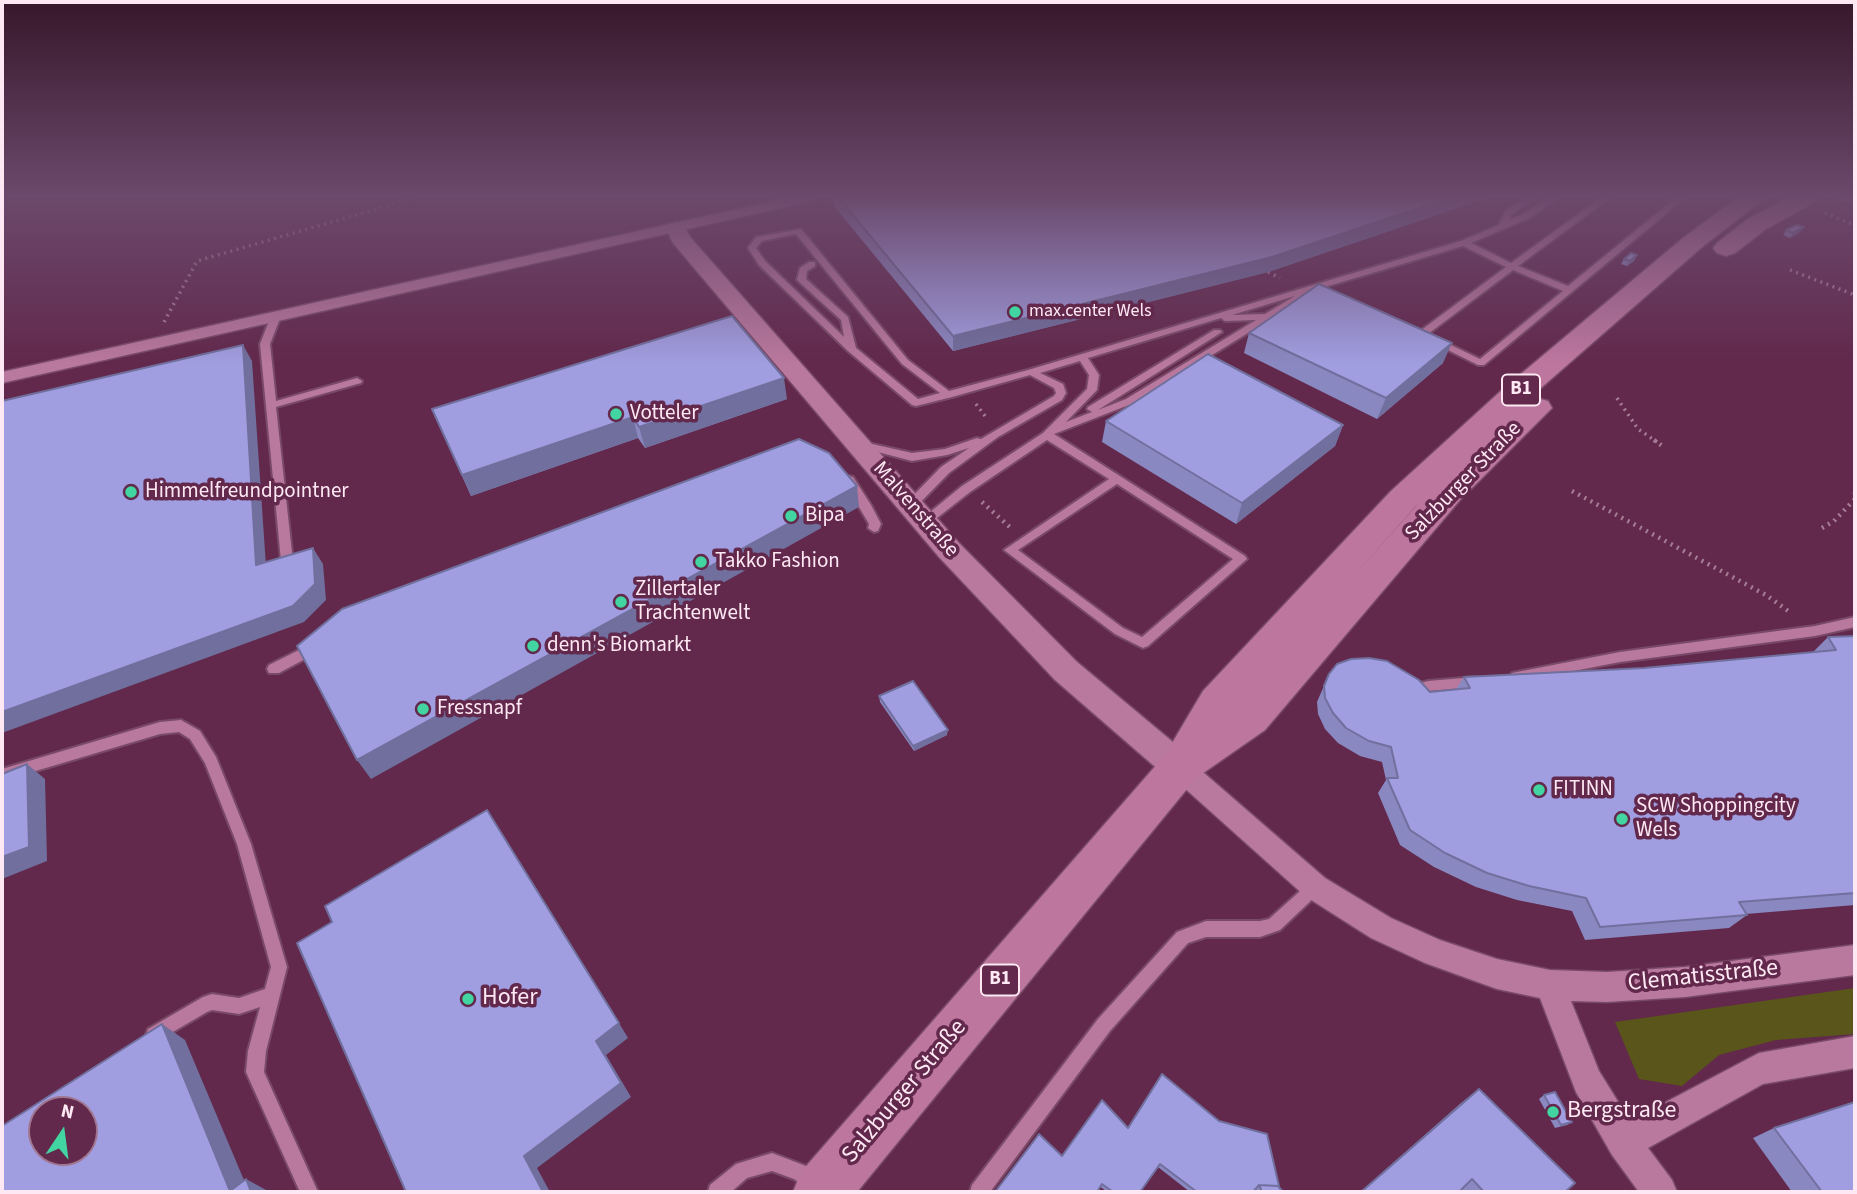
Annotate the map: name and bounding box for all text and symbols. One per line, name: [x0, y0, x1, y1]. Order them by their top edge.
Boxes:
place label: max.center Wels: [1029, 301, 1152, 323]
marker: max.center Wels: [1007, 304, 1023, 320]
road number: B1: [1502, 374, 1540, 406]
place label: Votteler: [630, 401, 698, 427]
marker: Votteler: [608, 406, 624, 422]
street label: Salzburger Straße: [1401, 417, 1527, 547]
street label: Malvenstraße: [867, 457, 963, 563]
place label: Himmelfreundpointner: [145, 479, 349, 505]
marker: Himmelfreundpointner: [123, 484, 139, 500]
place label: Bipa: [805, 503, 844, 529]
marker: Bipa: [783, 508, 799, 524]
place label: Takko Fashion: [715, 549, 840, 575]
marker: Takko Fashion: [693, 554, 709, 570]
place label: Zillertaler Trachtenwelt: [635, 577, 750, 627]
marker: Zillertaler Trachtenwelt: [613, 594, 629, 610]
place label: denn's Biomarkt: [547, 633, 691, 659]
marker: denn's Biomarkt: [525, 638, 541, 654]
place label: Fressnapf: [437, 696, 522, 722]
marker: Fressnapf: [415, 701, 431, 717]
place label: FITINN: [1553, 777, 1613, 803]
marker: FITINN: [1531, 782, 1547, 798]
place label: SCW Shoppingcity Wels: [1636, 794, 1796, 844]
marker: SCW Shoppingcity Wels: [1614, 811, 1630, 827]
street label: Clematisstraße: [1627, 955, 1779, 999]
road number: B1: [981, 964, 1019, 996]
place label: Hofer: [482, 985, 538, 1013]
marker: Hofer: [460, 991, 476, 1007]
street label: Salzburger Straße: [837, 1014, 973, 1170]
north arrow: [28, 1096, 98, 1166]
text: N: [58, 1097, 77, 1127]
place label: Bergstraße: [1567, 1098, 1676, 1126]
marker: Bergstraße: [1545, 1104, 1561, 1120]

